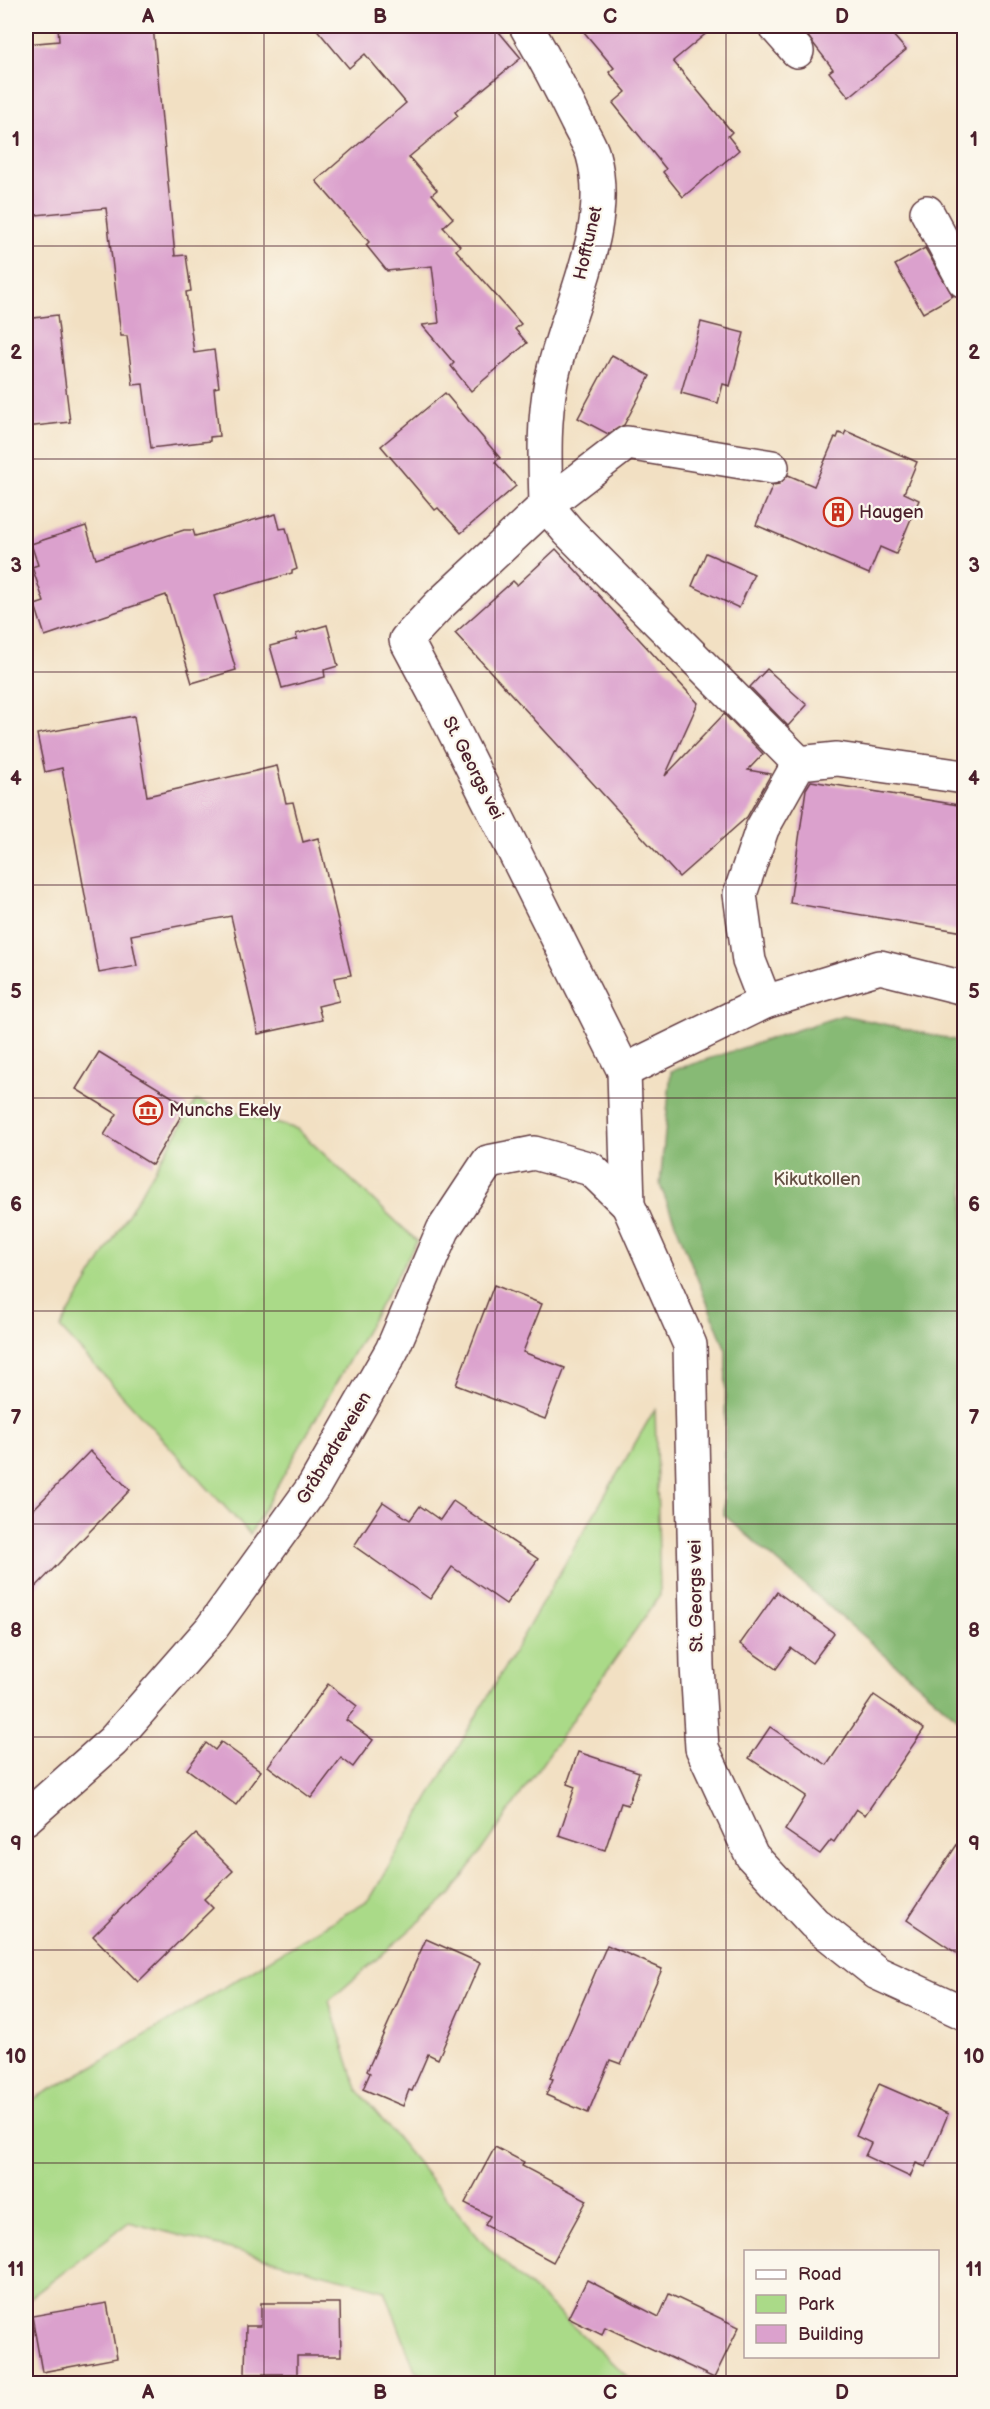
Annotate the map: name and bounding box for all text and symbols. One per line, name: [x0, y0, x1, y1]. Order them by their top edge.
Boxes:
text: A: [141, 5, 155, 29]
text: B: [373, 5, 387, 29]
text: C: [603, 5, 617, 29]
text: D: [835, 5, 849, 29]
text: 1: [12, 128, 20, 152]
text: 1: [970, 128, 978, 152]
street label: Hofftunet: [569, 204, 607, 282]
text: 2: [10, 341, 22, 365]
text: 2: [968, 341, 980, 365]
building icon: Haugen: [822, 496, 854, 528]
place label: Haugen: [859, 502, 924, 523]
text: 3: [10, 554, 22, 578]
text: 3: [968, 554, 980, 578]
street label: St. Georgs vei: [438, 713, 508, 823]
text: 4: [10, 767, 22, 791]
text: 4: [968, 767, 980, 791]
text: 5: [10, 980, 22, 1004]
text: 5: [968, 980, 980, 1004]
museum icon: Munchs Ekely: [132, 1094, 164, 1126]
place label: Munchs Ekely: [169, 1100, 282, 1121]
park label: Kikutkollen: [773, 1169, 861, 1190]
text: 6: [10, 1193, 22, 1217]
text: 6: [968, 1193, 980, 1217]
street label: Gråbrødreveien: [292, 1388, 376, 1508]
text: 7: [10, 1406, 22, 1430]
text: 7: [968, 1406, 980, 1430]
street label: St. Georgs vei: [685, 1539, 707, 1653]
text: 8: [10, 1619, 22, 1643]
text: 8: [968, 1619, 980, 1643]
text: 9: [10, 1832, 22, 1856]
text: 9: [968, 1832, 980, 1856]
text: 10: [6, 2045, 26, 2069]
text: 10: [964, 2045, 984, 2069]
legend: [744, 2250, 939, 2358]
text: 11: [8, 2258, 24, 2282]
text: 11: [966, 2258, 982, 2282]
text: Road: [798, 2264, 842, 2285]
text: Park: [798, 2294, 834, 2315]
text: Building: [798, 2324, 864, 2345]
text: A: [141, 2381, 155, 2405]
text: B: [373, 2381, 387, 2405]
text: C: [603, 2381, 617, 2405]
text: D: [835, 2381, 849, 2405]

